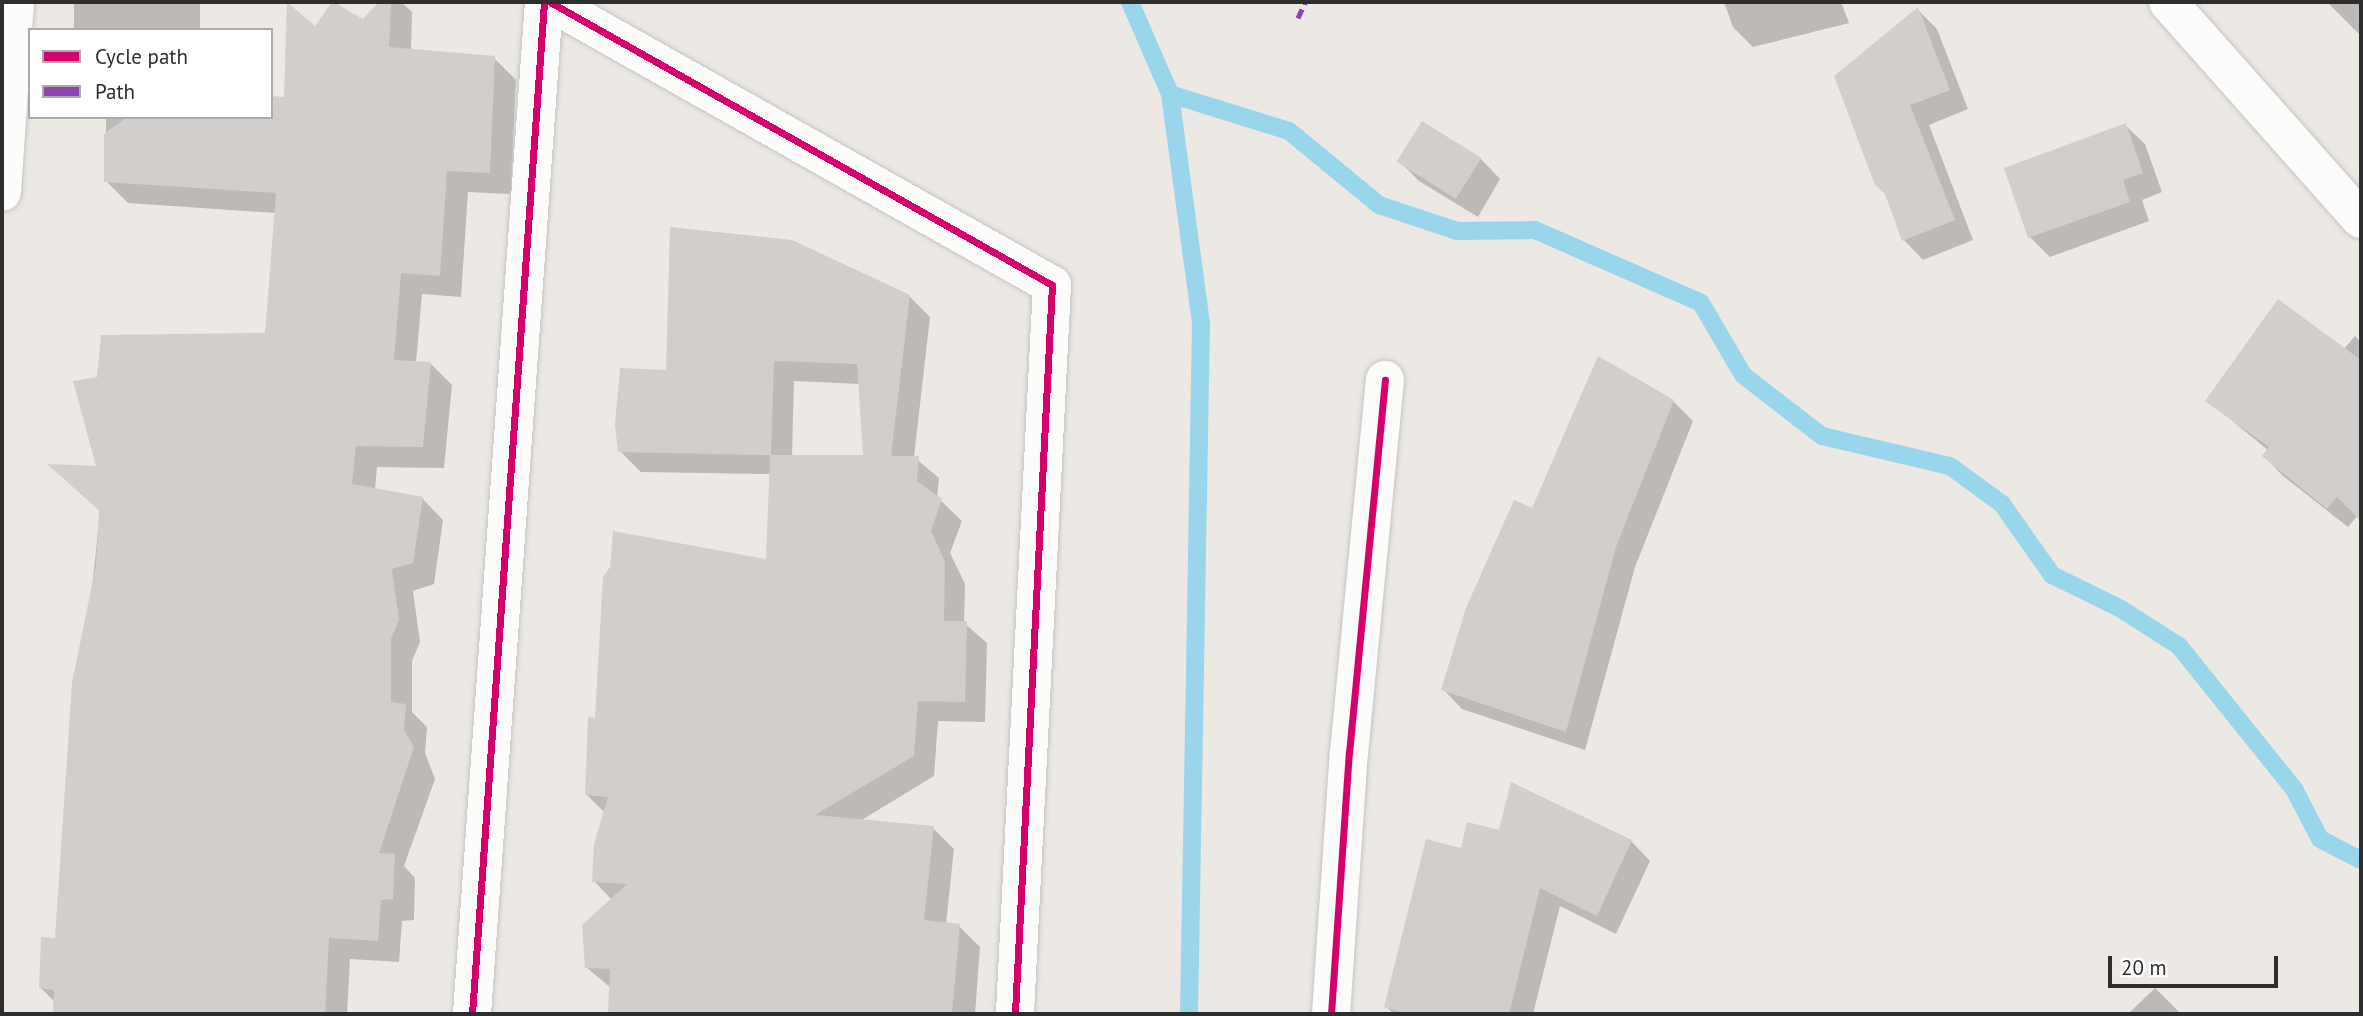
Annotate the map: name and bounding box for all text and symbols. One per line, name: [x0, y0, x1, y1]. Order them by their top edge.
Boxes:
legend: [28, 28, 273, 119]
text: Cycle path: [95, 43, 188, 70]
text: Path: [95, 78, 135, 105]
scale bar: [2111, 942, 2281, 986]
text: 20 m: [2121, 954, 2167, 981]

